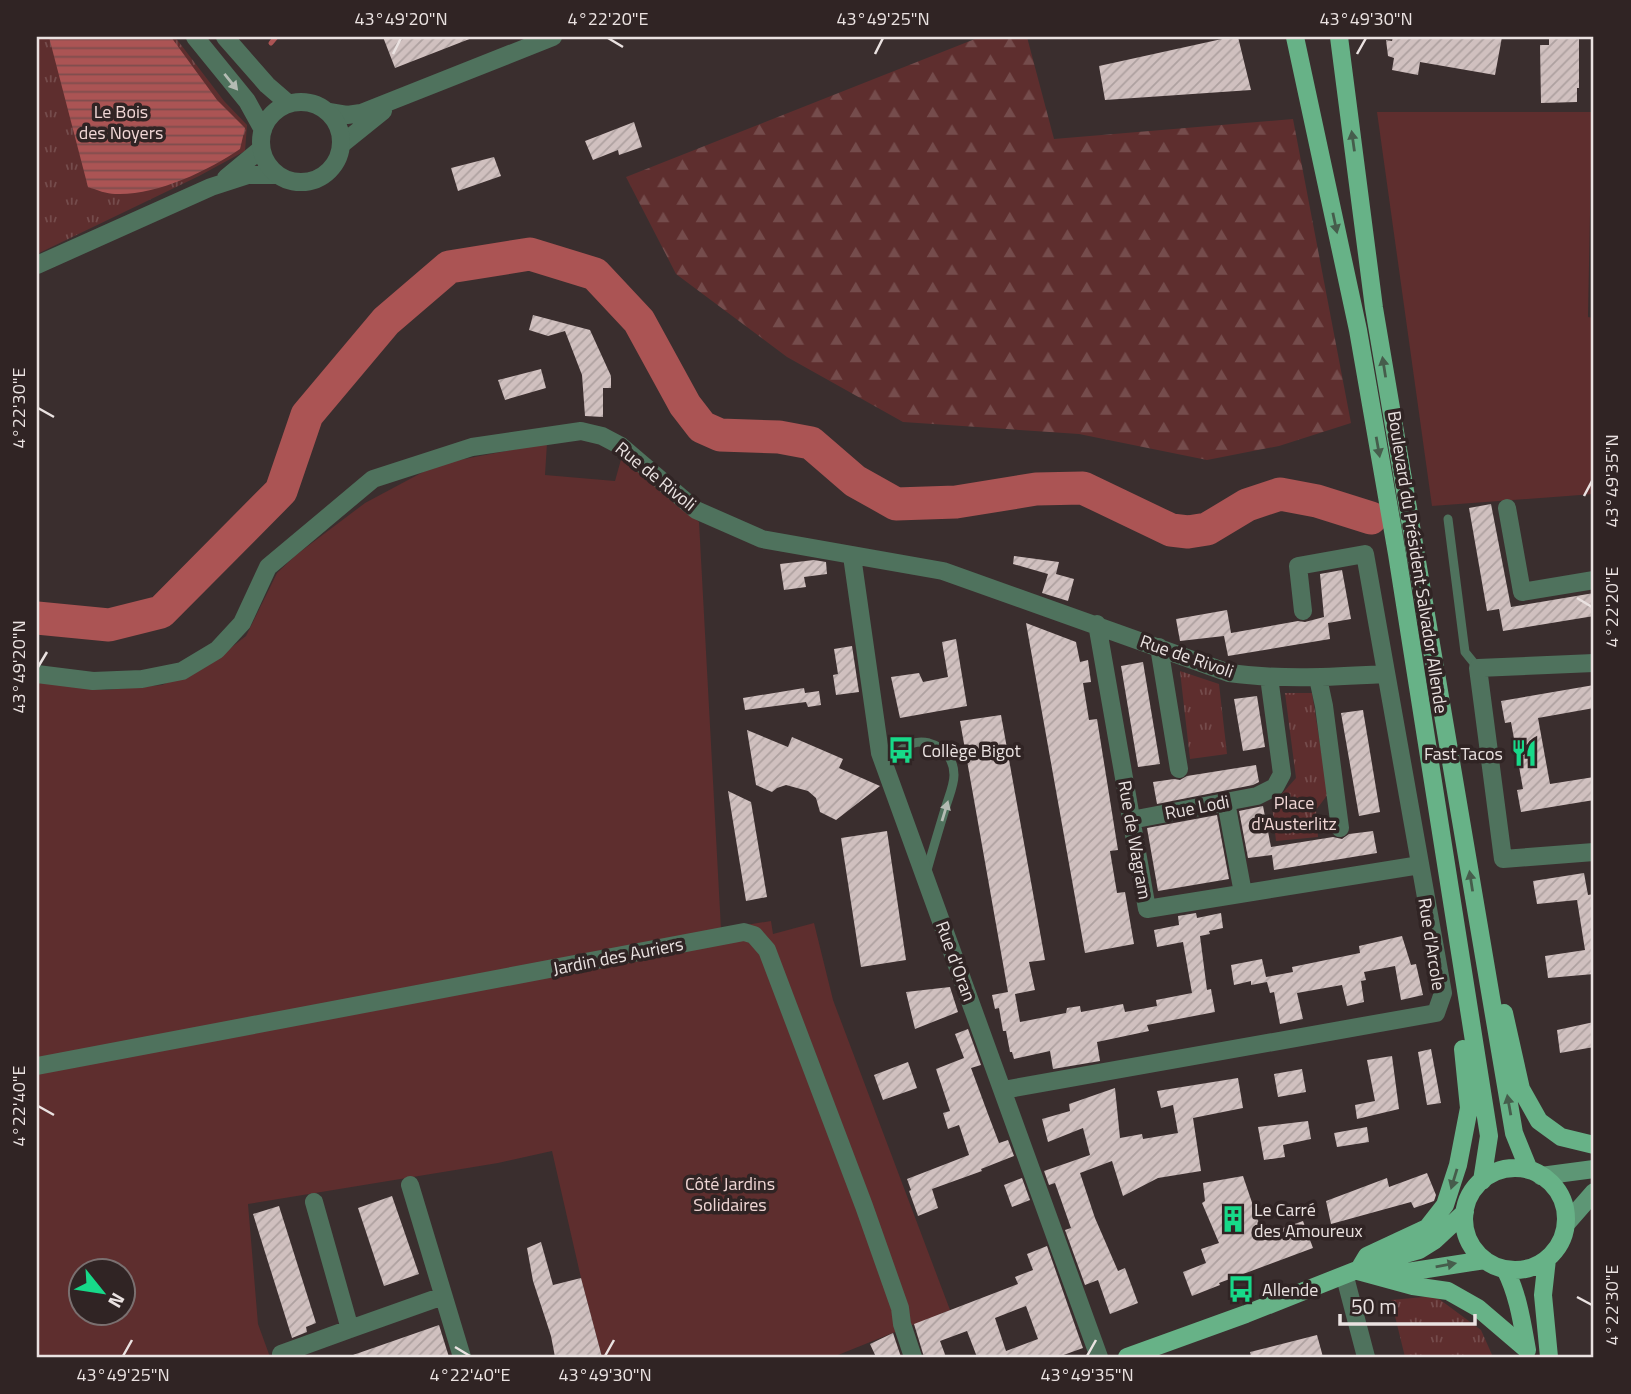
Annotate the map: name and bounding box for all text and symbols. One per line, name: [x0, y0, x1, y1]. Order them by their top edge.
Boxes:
text: 43°49'20"N: [354, 5, 448, 32]
text: 4°22'20"E: [568, 5, 648, 32]
text: 43°49'25"N: [836, 5, 930, 32]
text: 43°49'30"N: [1319, 5, 1413, 32]
one-way arrow: [224, 72, 239, 90]
park label: Le Bois des Noyers: [79, 98, 163, 146]
one-way arrow: [1348, 130, 1359, 152]
one-way arrow: [1329, 212, 1340, 234]
one-way arrow: [1378, 356, 1389, 378]
text: 4°22'30"E: [5, 368, 32, 448]
street label: Boulevard du Président Salvador Allende: [1381, 409, 1455, 715]
text: 43°49'35"N: [1598, 434, 1625, 528]
street label: Rue de Rivoli: [610, 435, 702, 517]
one-way arrow: [1373, 436, 1384, 458]
text: 4°22'20"E: [1598, 567, 1625, 647]
text: 43°49'20"N: [5, 620, 32, 714]
street label: Rue de Rivoli: [1137, 627, 1237, 685]
bus stop icon: Collège Bigot: [886, 735, 916, 765]
place label: Collège Bigot: [922, 737, 1022, 764]
restaurant icon: Fast Tacos: [1509, 738, 1539, 768]
place label: Fast Tacos: [1424, 740, 1503, 767]
street label: Rue de Wagram: [1111, 778, 1159, 902]
street label: Rue Lodi: [1162, 788, 1232, 826]
park label: Place d'Austerlitz: [1251, 789, 1337, 837]
one-way arrow: [940, 800, 950, 821]
one-way arrow: [1465, 870, 1476, 892]
street label: Rue d'Arcole: [1411, 896, 1453, 992]
street label: Rue d'Oran: [929, 917, 983, 1005]
street label: Jardin des Auriers: [550, 930, 686, 982]
text: 4°22'40"E: [5, 1066, 32, 1146]
one-way arrow: [1503, 1094, 1514, 1116]
one-way arrow: [1448, 1168, 1459, 1189]
park label: Côté Jardins Solidaires: [685, 1170, 775, 1218]
place label: Le Carré des Amoureux: [1254, 1196, 1363, 1244]
building icon: Le Carré des Amoureux: [1218, 1204, 1248, 1234]
north arrow: [66, 1258, 136, 1328]
one-way arrow: [1435, 1259, 1457, 1270]
text: 4°22'30"E: [1598, 1265, 1625, 1345]
bus stop icon: Allende: [1226, 1274, 1256, 1304]
place label: Allende: [1262, 1276, 1318, 1303]
scale bar: [1340, 1282, 1475, 1326]
text: N: [101, 1288, 133, 1314]
text: 50 m: [1351, 1290, 1397, 1322]
text: 43°49'25"N: [76, 1361, 170, 1388]
text: 4°22'40"E: [430, 1361, 510, 1388]
text: 43°49'30"N: [558, 1361, 652, 1388]
text: 43°49'35"N: [1040, 1361, 1134, 1388]

